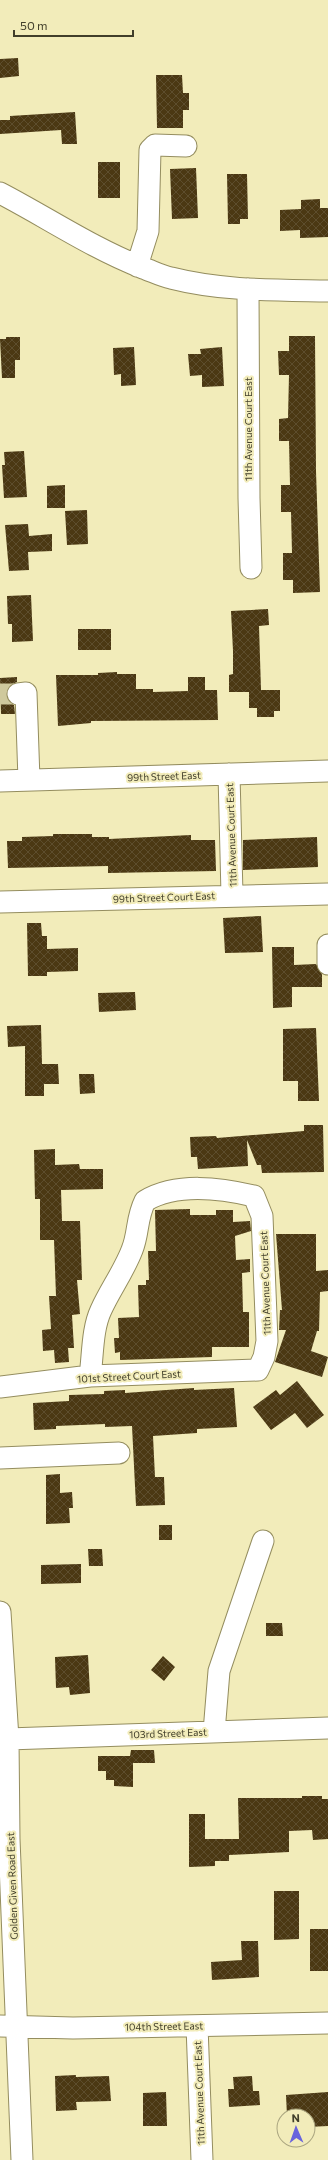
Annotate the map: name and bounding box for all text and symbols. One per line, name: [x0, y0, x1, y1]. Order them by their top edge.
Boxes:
scale bar: [14, 12, 133, 38]
text: 50 m: [20, 18, 48, 32]
street label: 11th Avenue Court East: [242, 377, 254, 481]
street label: 99th Street East: [127, 769, 201, 783]
street label: 11th Avenue Court East: [223, 783, 239, 887]
street label: 99th Street Court East: [113, 889, 215, 905]
street label: 11th Avenue Court East: [257, 1231, 273, 1335]
street label: 101st Street Court East: [77, 1367, 181, 1385]
street label: 103rd Street East: [129, 1726, 207, 1740]
street label: Golden Given Road East: [4, 1832, 20, 1940]
street label: 104th Street East: [125, 2019, 203, 2033]
street label: 11th Avenue Court East: [191, 2041, 207, 2145]
north arrow: [276, 2108, 316, 2148]
text: N: [291, 2111, 300, 2124]

